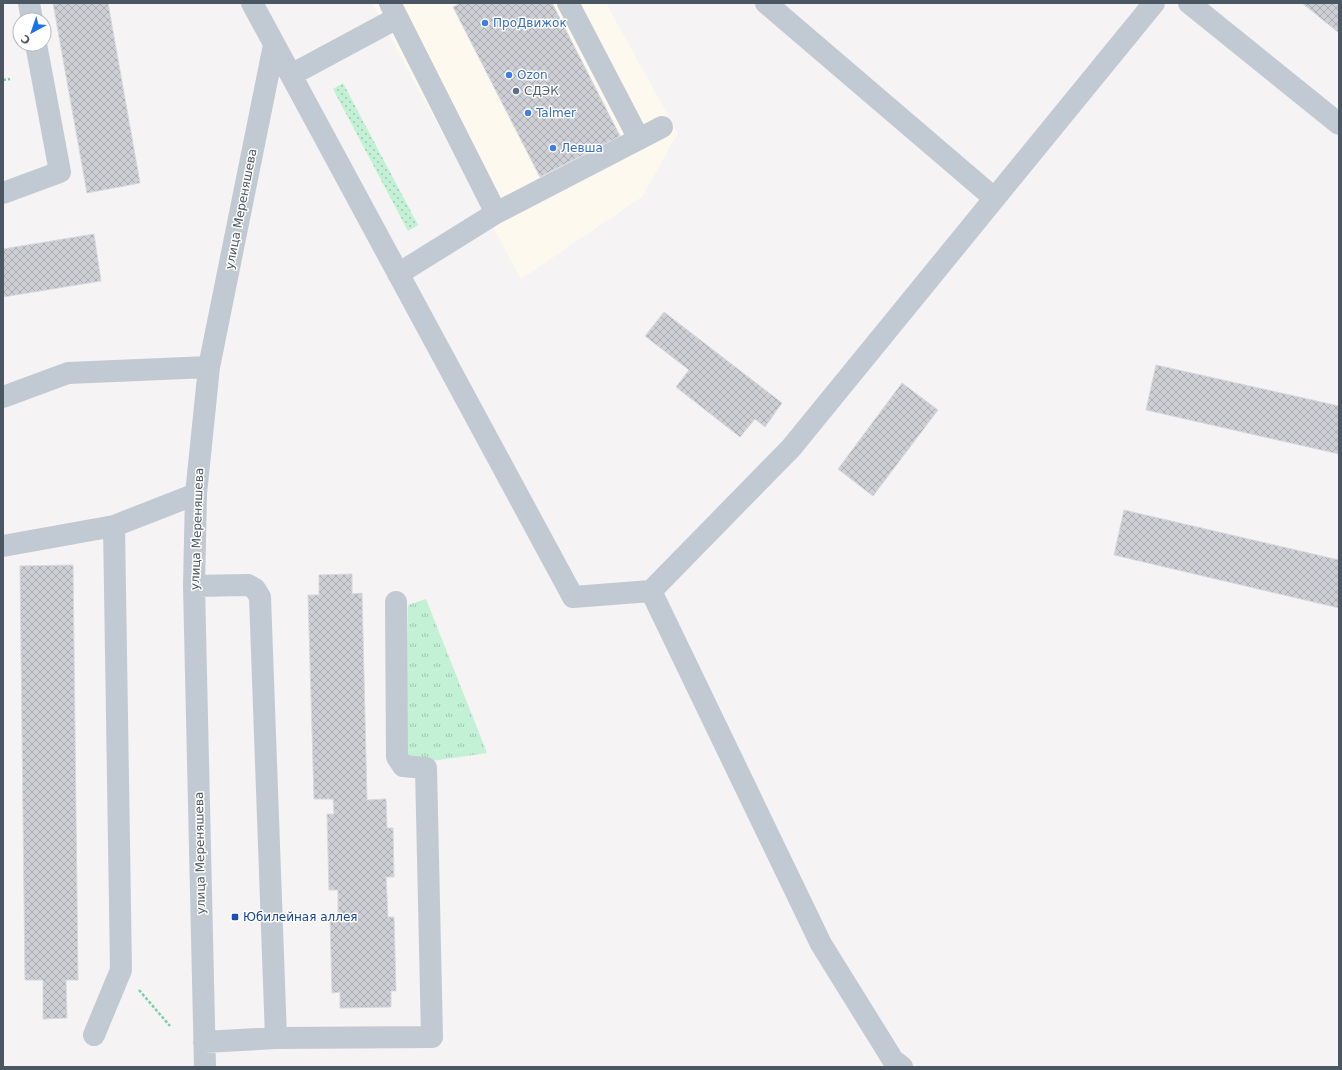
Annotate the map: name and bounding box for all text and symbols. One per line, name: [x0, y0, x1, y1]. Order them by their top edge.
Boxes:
north arrow: [12, 12, 52, 52]
place label: ПроДвижок: [493, 16, 567, 30]
marker: ПроДвижок: [480, 18, 490, 28]
text: С: [19, 32, 33, 47]
place label: Ozon: [517, 68, 548, 82]
marker: Ozon: [504, 70, 514, 80]
place label: СДЭК: [524, 84, 559, 98]
marker: СДЭК: [511, 86, 521, 96]
place label: Talmer: [535, 106, 576, 120]
marker: Talmer: [523, 108, 533, 118]
place label: Левша: [561, 141, 603, 155]
marker: Левша: [548, 143, 558, 153]
street label: улица Мереняшева: [222, 148, 260, 270]
street label: улица Мереняшева: [188, 468, 206, 590]
street label: улица Мереняшева: [192, 792, 208, 914]
place label: Юбилейная аллея: [243, 910, 358, 924]
marker: Юбилейная аллея: [230, 912, 240, 922]

